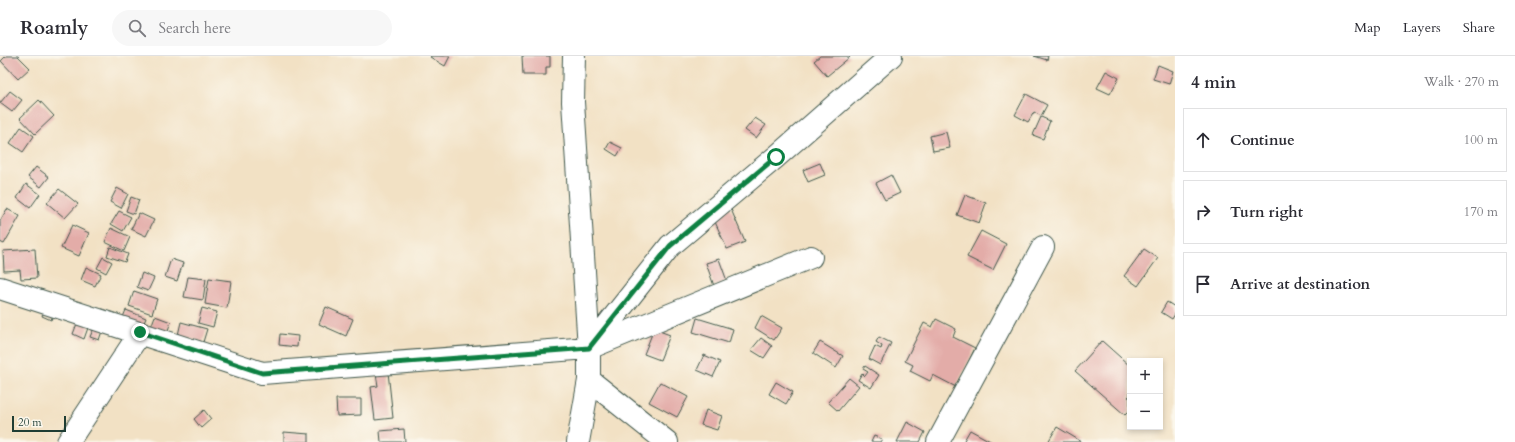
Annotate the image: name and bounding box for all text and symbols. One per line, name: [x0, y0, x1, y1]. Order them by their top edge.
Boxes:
search box: [112, 10, 392, 46]
text: Roamly: [20, 15, 88, 41]
icon: search: [126, 17, 148, 39]
text: Search here: [158, 18, 231, 38]
text: Map: [1354, 18, 1381, 37]
text: Layers: [1403, 18, 1441, 37]
text: Share: [1463, 18, 1495, 37]
text: 4 min: [1191, 71, 1236, 94]
text: Walk · 270 m: [1424, 73, 1499, 91]
icon: ahead: [1192, 129, 1214, 151]
text: Continue: [1230, 130, 1295, 150]
text: 100 m: [1464, 131, 1498, 149]
route start: [767, 148, 785, 166]
icon: right: [1192, 201, 1214, 223]
text: Turn right: [1230, 202, 1303, 222]
text: 170 m: [1464, 203, 1498, 221]
icon: arrive: [1192, 273, 1214, 295]
text: Arrive at destination: [1230, 274, 1370, 294]
route end: [131, 323, 149, 341]
map controls: [1127, 358, 1163, 430]
button: +: [1127, 358, 1163, 394]
button: −: [1127, 394, 1163, 430]
scale bar: [12, 414, 66, 433]
text: 20 m: [18, 415, 42, 430]

